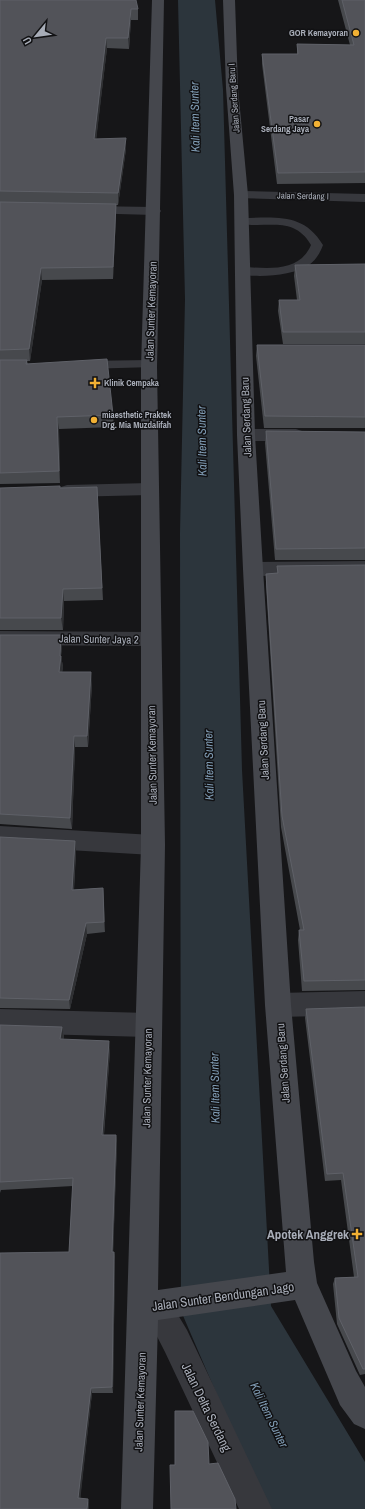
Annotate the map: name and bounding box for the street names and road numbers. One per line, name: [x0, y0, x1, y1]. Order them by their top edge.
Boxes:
street label: Jalan Serdang Baru I: [226, 63, 242, 133]
street label: Jalan Serdang I: [277, 190, 329, 202]
street label: Jalan Sunter Kemayoran: [142, 261, 160, 361]
street label: Jalan Serdang Baru: [238, 377, 254, 457]
street label: Jalan Sunter Jaya 2: [59, 631, 139, 647]
street label: Jalan Serdang Baru: [254, 700, 272, 780]
street label: Jalan Sunter Kemayoran: [144, 705, 160, 805]
street label: Jalan Serdang Baru: [273, 1023, 293, 1103]
street label: Jalan Sunter Kemayoran: [139, 1028, 155, 1128]
street label: Jalan Sunter Bendungan Jago: [151, 1278, 295, 1315]
street label: Jalan Sunter Kemayoran: [131, 1352, 149, 1452]
street label: Jalan Delta Serdang: [178, 1360, 235, 1454]

